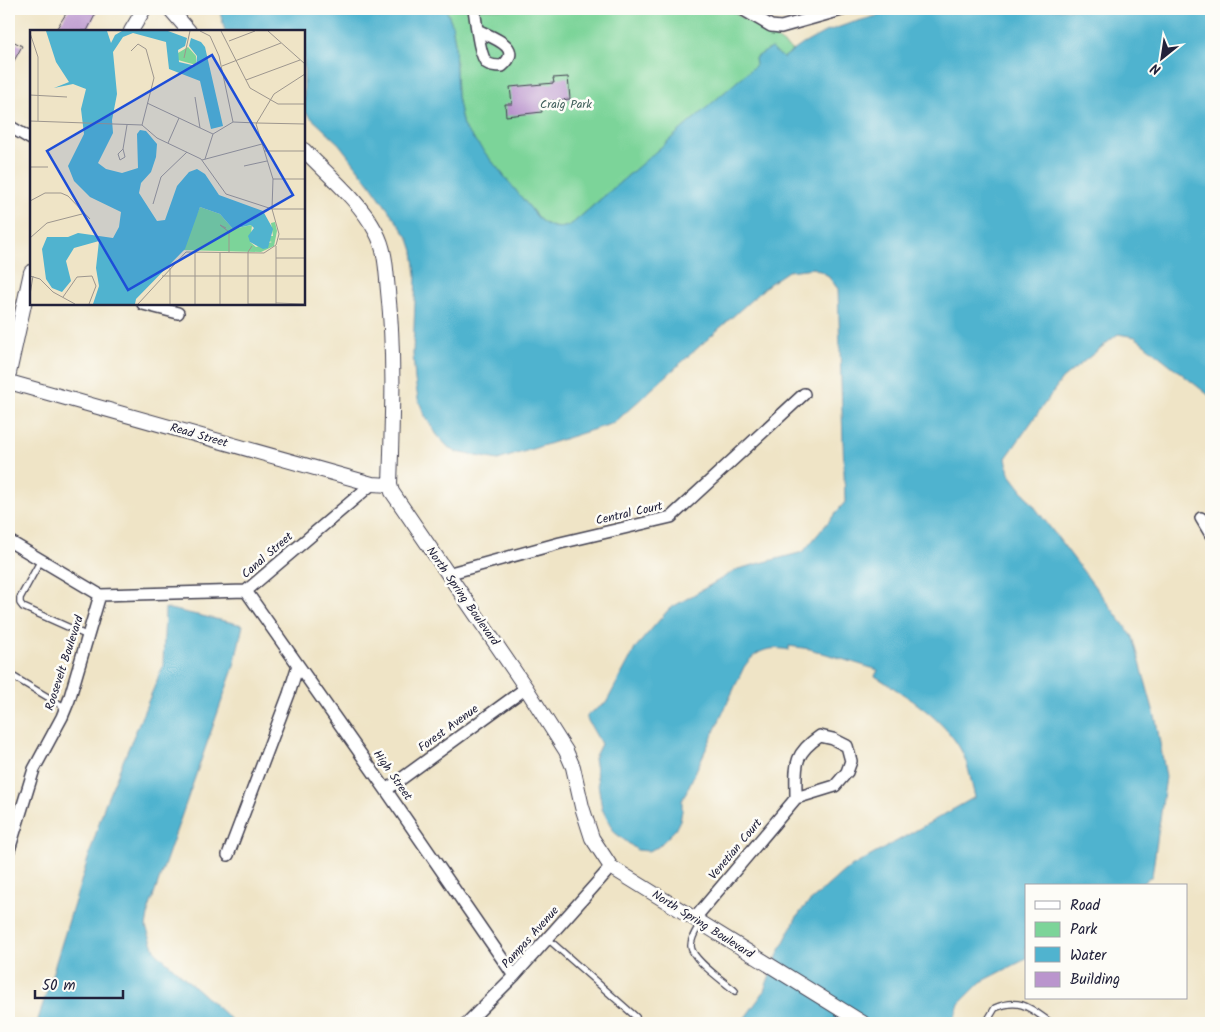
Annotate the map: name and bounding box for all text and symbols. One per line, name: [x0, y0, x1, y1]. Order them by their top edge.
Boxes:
inset map: [30, 30, 305, 305]
north arrow: [1138, 32, 1188, 82]
text: N: [1147, 57, 1165, 80]
park label: Craig Park: [540, 95, 592, 114]
street label: Read Street: [168, 418, 230, 453]
street label: Central Court: [594, 497, 665, 530]
street label: Canal Street: [237, 527, 298, 583]
street label: North Spring Boulevard: [421, 543, 505, 651]
street label: Roosevelt Boulevard: [40, 612, 89, 713]
street label: Forest Avenue: [414, 700, 483, 757]
street label: High Street: [368, 746, 417, 805]
street label: Venetian Court: [704, 814, 767, 884]
legend: [1025, 884, 1188, 1000]
street label: North Spring Boulevard: [648, 885, 758, 964]
text: Road: [1070, 894, 1101, 918]
street label: Pampas Avenue: [497, 901, 564, 973]
text: Park: [1070, 918, 1098, 942]
text: Water: [1070, 944, 1107, 968]
scale bar: [35, 967, 122, 999]
text: Building: [1070, 968, 1120, 992]
text: 50 m: [42, 974, 76, 998]

